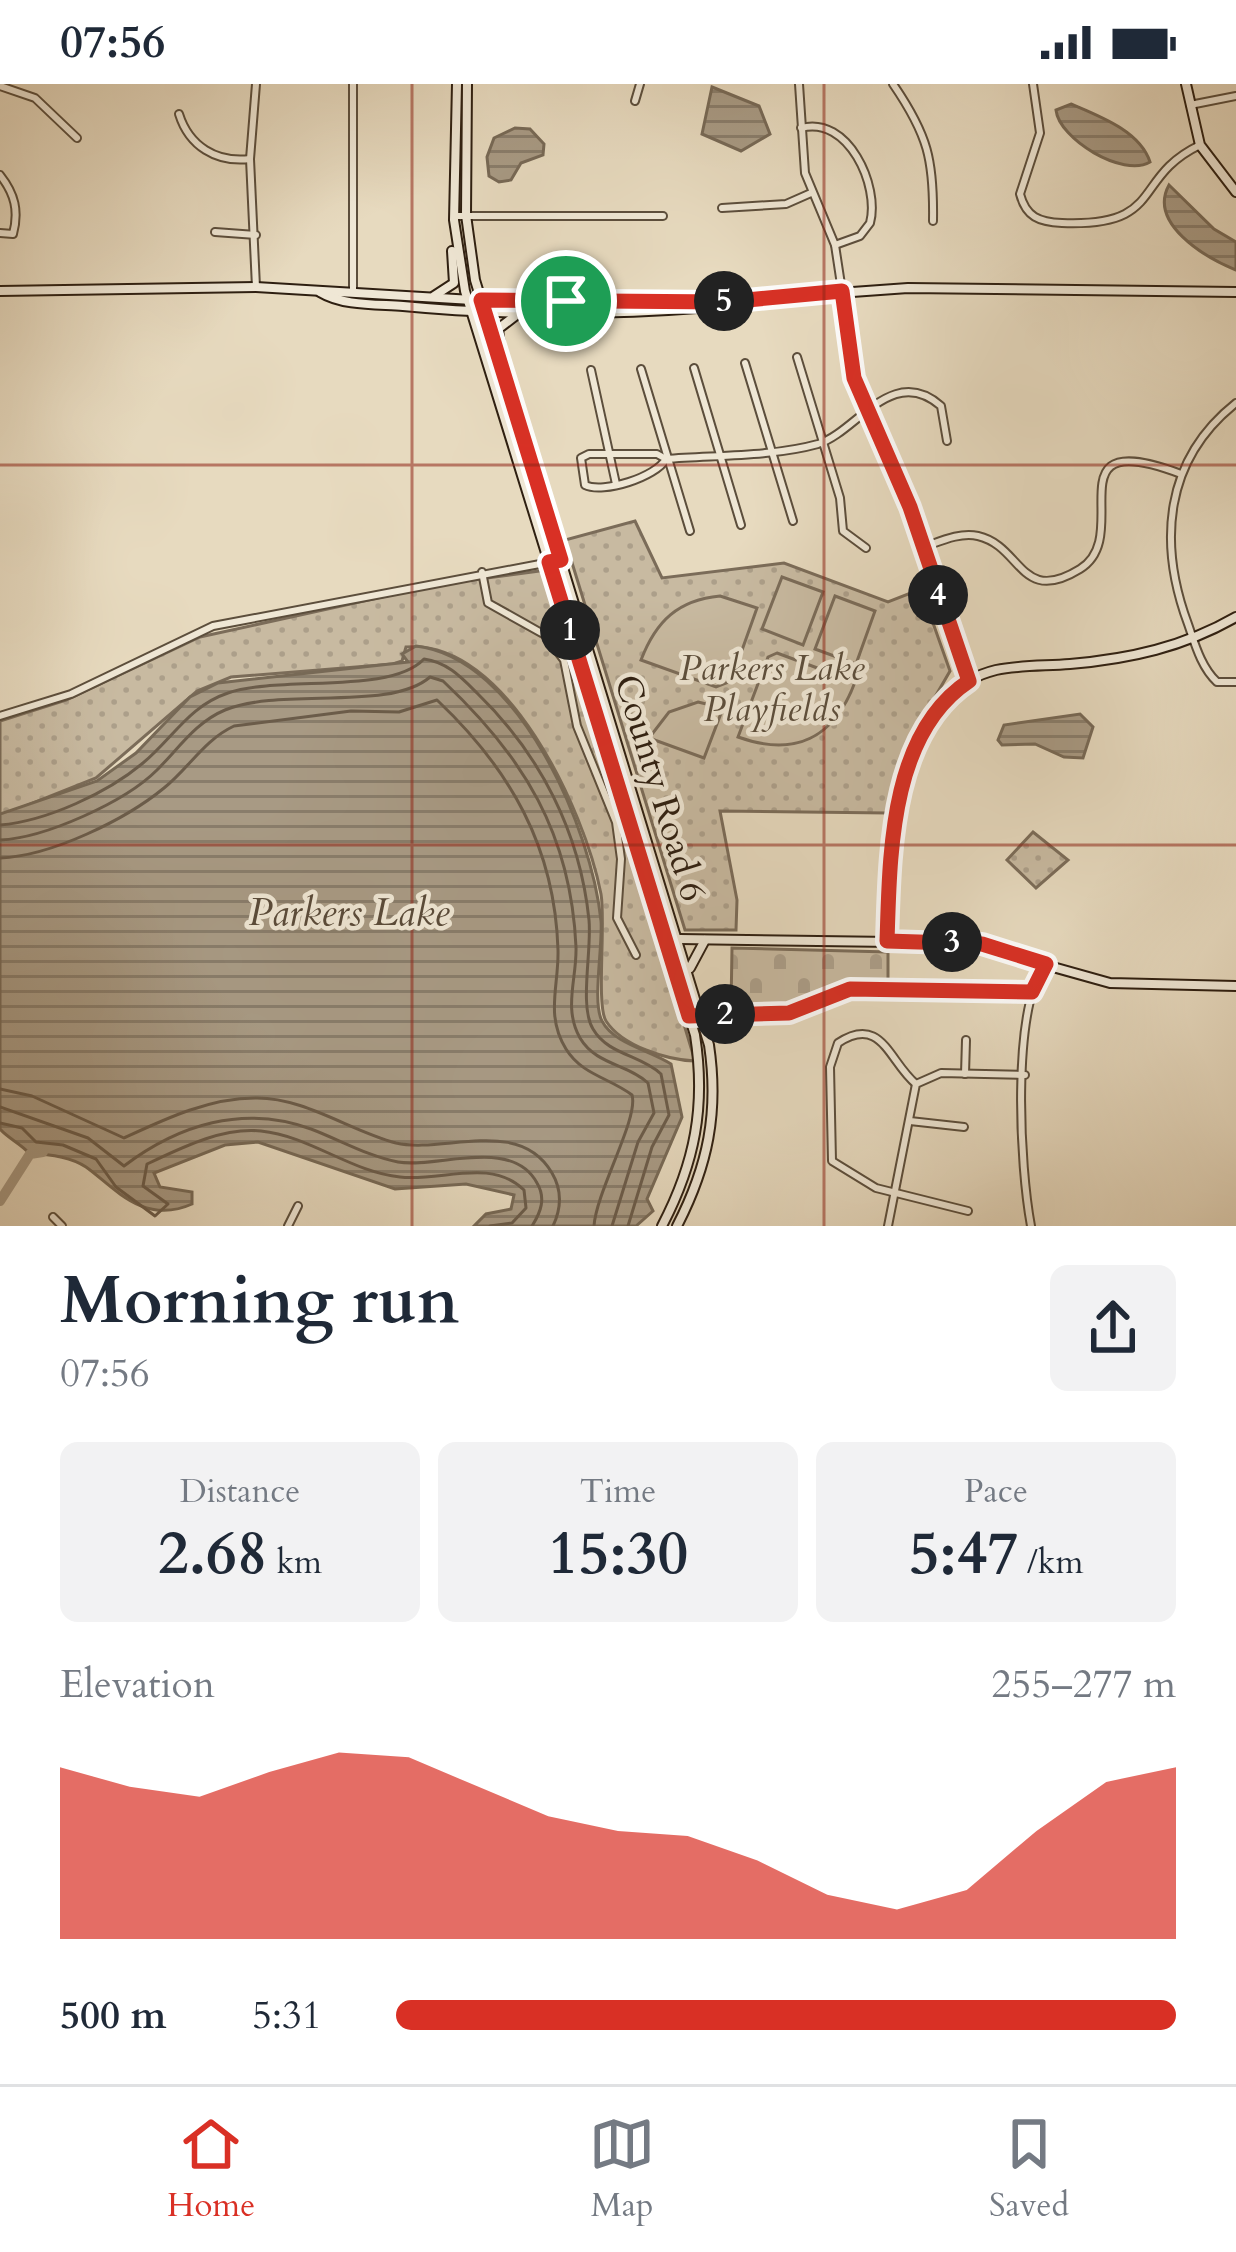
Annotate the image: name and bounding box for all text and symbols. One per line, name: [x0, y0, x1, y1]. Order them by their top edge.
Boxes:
text: 07:56: [60, 12, 165, 73]
pin: [515, 250, 617, 352]
icon: arrive: [533, 268, 599, 334]
pin: 5: [694, 271, 754, 331]
text: 5: [716, 278, 732, 323]
pin: 4: [908, 565, 968, 625]
text: 4: [930, 572, 946, 617]
pin: 1: [540, 600, 600, 660]
text: 1: [562, 607, 578, 652]
park label: Parkers Lake Playfields: [679, 644, 866, 734]
street label: County Road 6: [602, 669, 718, 907]
water label: Parkers Lake: [249, 886, 450, 939]
pin: 3: [922, 912, 982, 972]
text: 3: [944, 919, 960, 964]
pin: 2: [695, 984, 755, 1044]
text: 2: [717, 991, 733, 1036]
text: Morning run: [60, 1257, 459, 1346]
button: share: [1050, 1265, 1176, 1391]
text: 07:56: [60, 1347, 150, 1400]
text: Distance: [180, 1469, 300, 1514]
text: Time: [580, 1469, 656, 1514]
text: Pace: [964, 1469, 1028, 1514]
text: 2.68: [158, 1514, 268, 1595]
text: 15:30: [548, 1514, 688, 1595]
text: 5:47: [909, 1514, 1018, 1595]
text: km: [268, 1540, 322, 1585]
text: /km: [1018, 1540, 1083, 1585]
text: Elevation: [60, 1658, 215, 1711]
text: 255–277 m: [991, 1658, 1176, 1711]
text: 500 m: [60, 1989, 166, 2042]
text: 5:31: [252, 1989, 322, 2042]
tab: Home: [167, 2111, 255, 2228]
tab: Map: [589, 2111, 655, 2228]
tab: Saved: [989, 2111, 1069, 2228]

